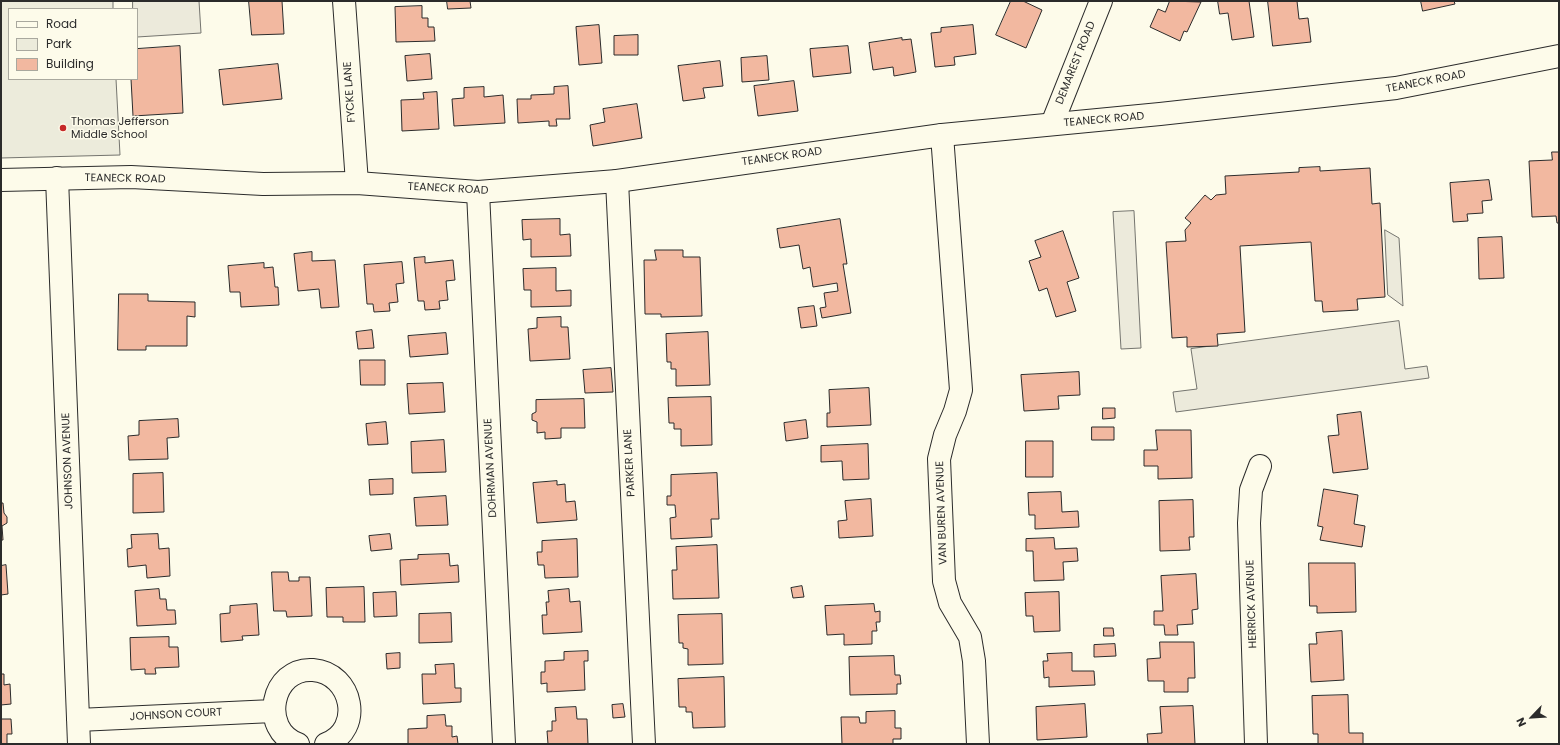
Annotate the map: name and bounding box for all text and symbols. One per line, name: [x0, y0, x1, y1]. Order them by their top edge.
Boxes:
legend: [8, 8, 138, 80]
text: Road: [46, 15, 77, 32]
street label: DEMAREST ROAD: [1053, 19, 1099, 107]
text: Park: [46, 35, 72, 52]
text: Building: [46, 55, 94, 72]
street label: FYCKE LANE: [341, 61, 359, 123]
street label: TEANECK ROAD: [1385, 68, 1467, 96]
street label: TEANECK ROAD: [1063, 110, 1145, 130]
place label: Thomas Jefferson Middle School: [71, 115, 169, 141]
marker: Thomas Jefferson Middle School: [58, 123, 68, 133]
street label: TEANECK ROAD: [741, 145, 823, 169]
street label: TEANECK ROAD: [84, 172, 166, 186]
street label: TEANECK ROAD: [407, 180, 489, 198]
street label: JOHNSON AVENUE: [60, 412, 76, 510]
street label: DOHRMAN AVENUE: [482, 418, 500, 518]
street label: PARKER LANE: [622, 429, 638, 497]
street label: VAN BUREN AVENUE: [934, 461, 950, 565]
street label: HERRICK AVENUE: [1244, 559, 1260, 649]
north arrow: [1512, 697, 1552, 737]
street label: JOHNSON COURT: [129, 706, 223, 724]
text: N: [1512, 715, 1530, 729]

